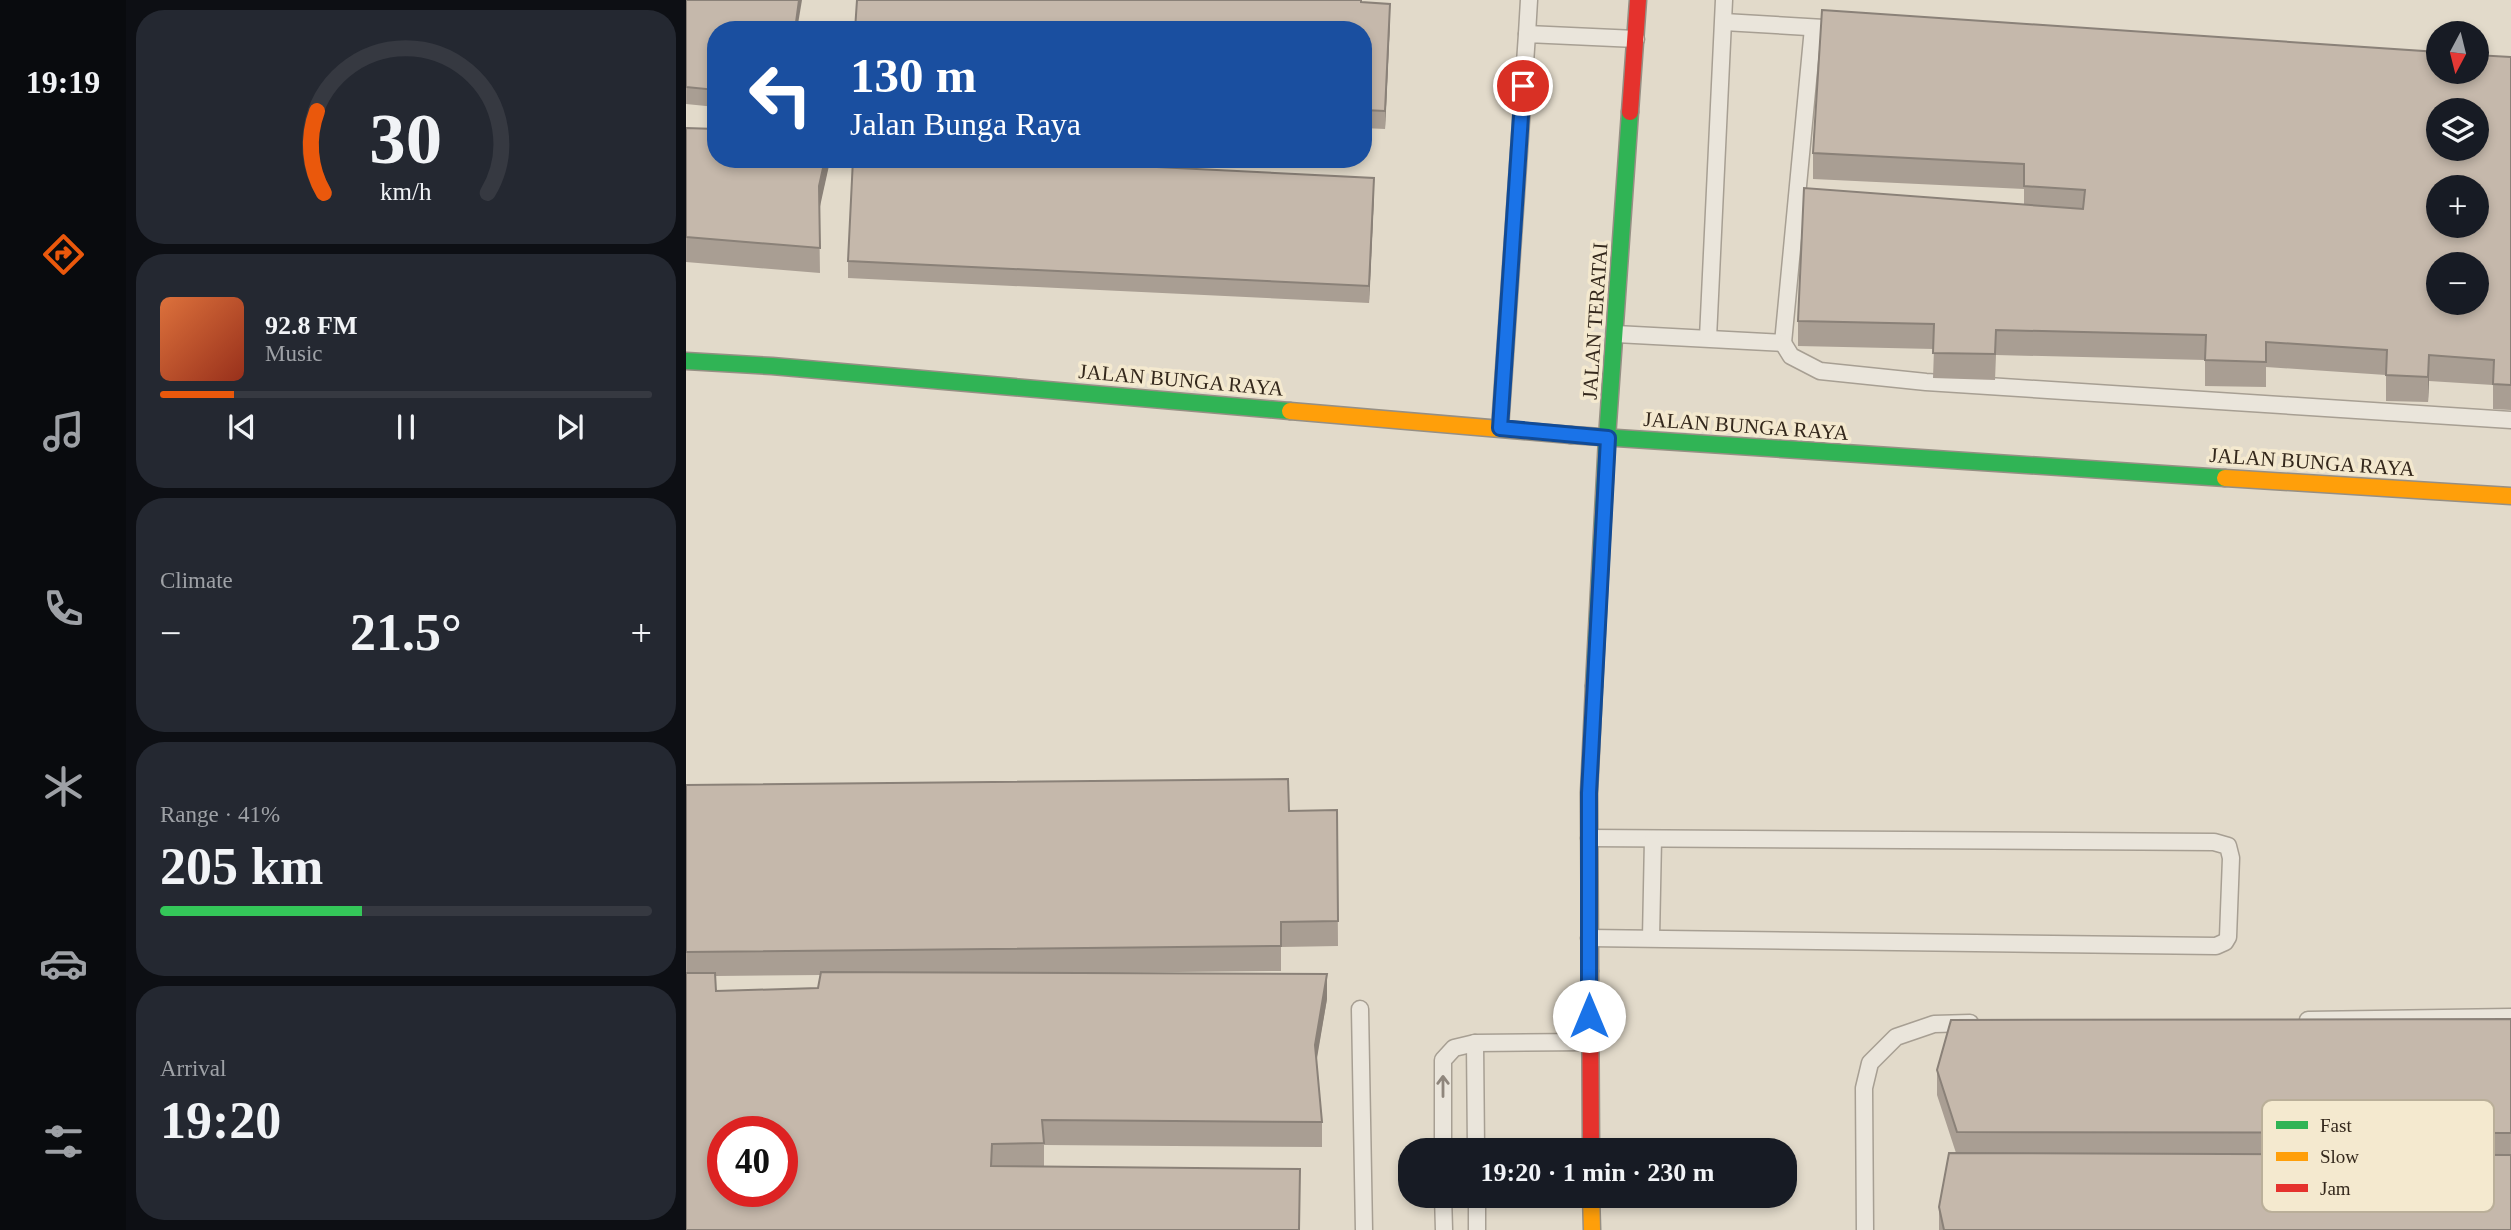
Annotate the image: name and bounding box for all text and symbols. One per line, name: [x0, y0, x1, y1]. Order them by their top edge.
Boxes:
north arrow: [2426, 21, 2488, 84]
map controls: [2426, 21, 2489, 315]
text: 130 m: [850, 48, 977, 103]
icon: left: [735, 49, 826, 140]
pin: [1493, 56, 1553, 116]
text: 19:19: [26, 64, 100, 100]
icon: arrive: [1504, 67, 1542, 105]
text: 30: [370, 98, 442, 179]
button: layers: [2426, 98, 2489, 161]
text: Jalan Bunga Raya: [850, 106, 1081, 142]
button: +: [2426, 175, 2489, 238]
text: km/h: [380, 178, 432, 205]
icon: directions: [39, 230, 88, 279]
street label: JALAN TERATAI: [1578, 242, 1612, 400]
button: −: [2426, 252, 2489, 315]
text: 92.8 FM: [265, 311, 357, 340]
text: Music: [265, 341, 323, 366]
street label: JALAN BUNGA RAYA: [1077, 359, 1285, 401]
icon: music: [39, 407, 88, 456]
street label: JALAN BUNGA RAYA: [1643, 407, 1850, 445]
icon: previous: [223, 408, 261, 446]
icon: pause: [387, 408, 425, 446]
icon: next: [551, 408, 589, 446]
street label: JALAN BUNGA RAYA: [2209, 443, 2416, 481]
text: Climate: [160, 568, 233, 593]
icon: phone: [39, 584, 88, 633]
text: 21.5°: [350, 604, 462, 661]
text: −: [160, 612, 181, 654]
text: +: [631, 612, 652, 654]
icon: climate: [39, 762, 88, 811]
text: Range · 41%: [160, 802, 280, 827]
text: 205 km: [160, 838, 323, 895]
icon: car: [39, 939, 88, 988]
position arrow: [1552, 979, 1626, 1053]
text: Arrival: [160, 1056, 226, 1081]
one-way arrow: [1436, 1074, 1450, 1097]
text: 19:20: [160, 1092, 281, 1149]
legend: [2262, 1100, 2494, 1212]
text: Fast: [2320, 1115, 2352, 1136]
speed limit sign: 40: [707, 1116, 798, 1207]
icon: filters: [39, 1117, 88, 1166]
text: Slow: [2320, 1146, 2359, 1167]
text: 19:20 · 1 min · 230 m: [1481, 1158, 1715, 1187]
text: Jam: [2320, 1178, 2351, 1199]

